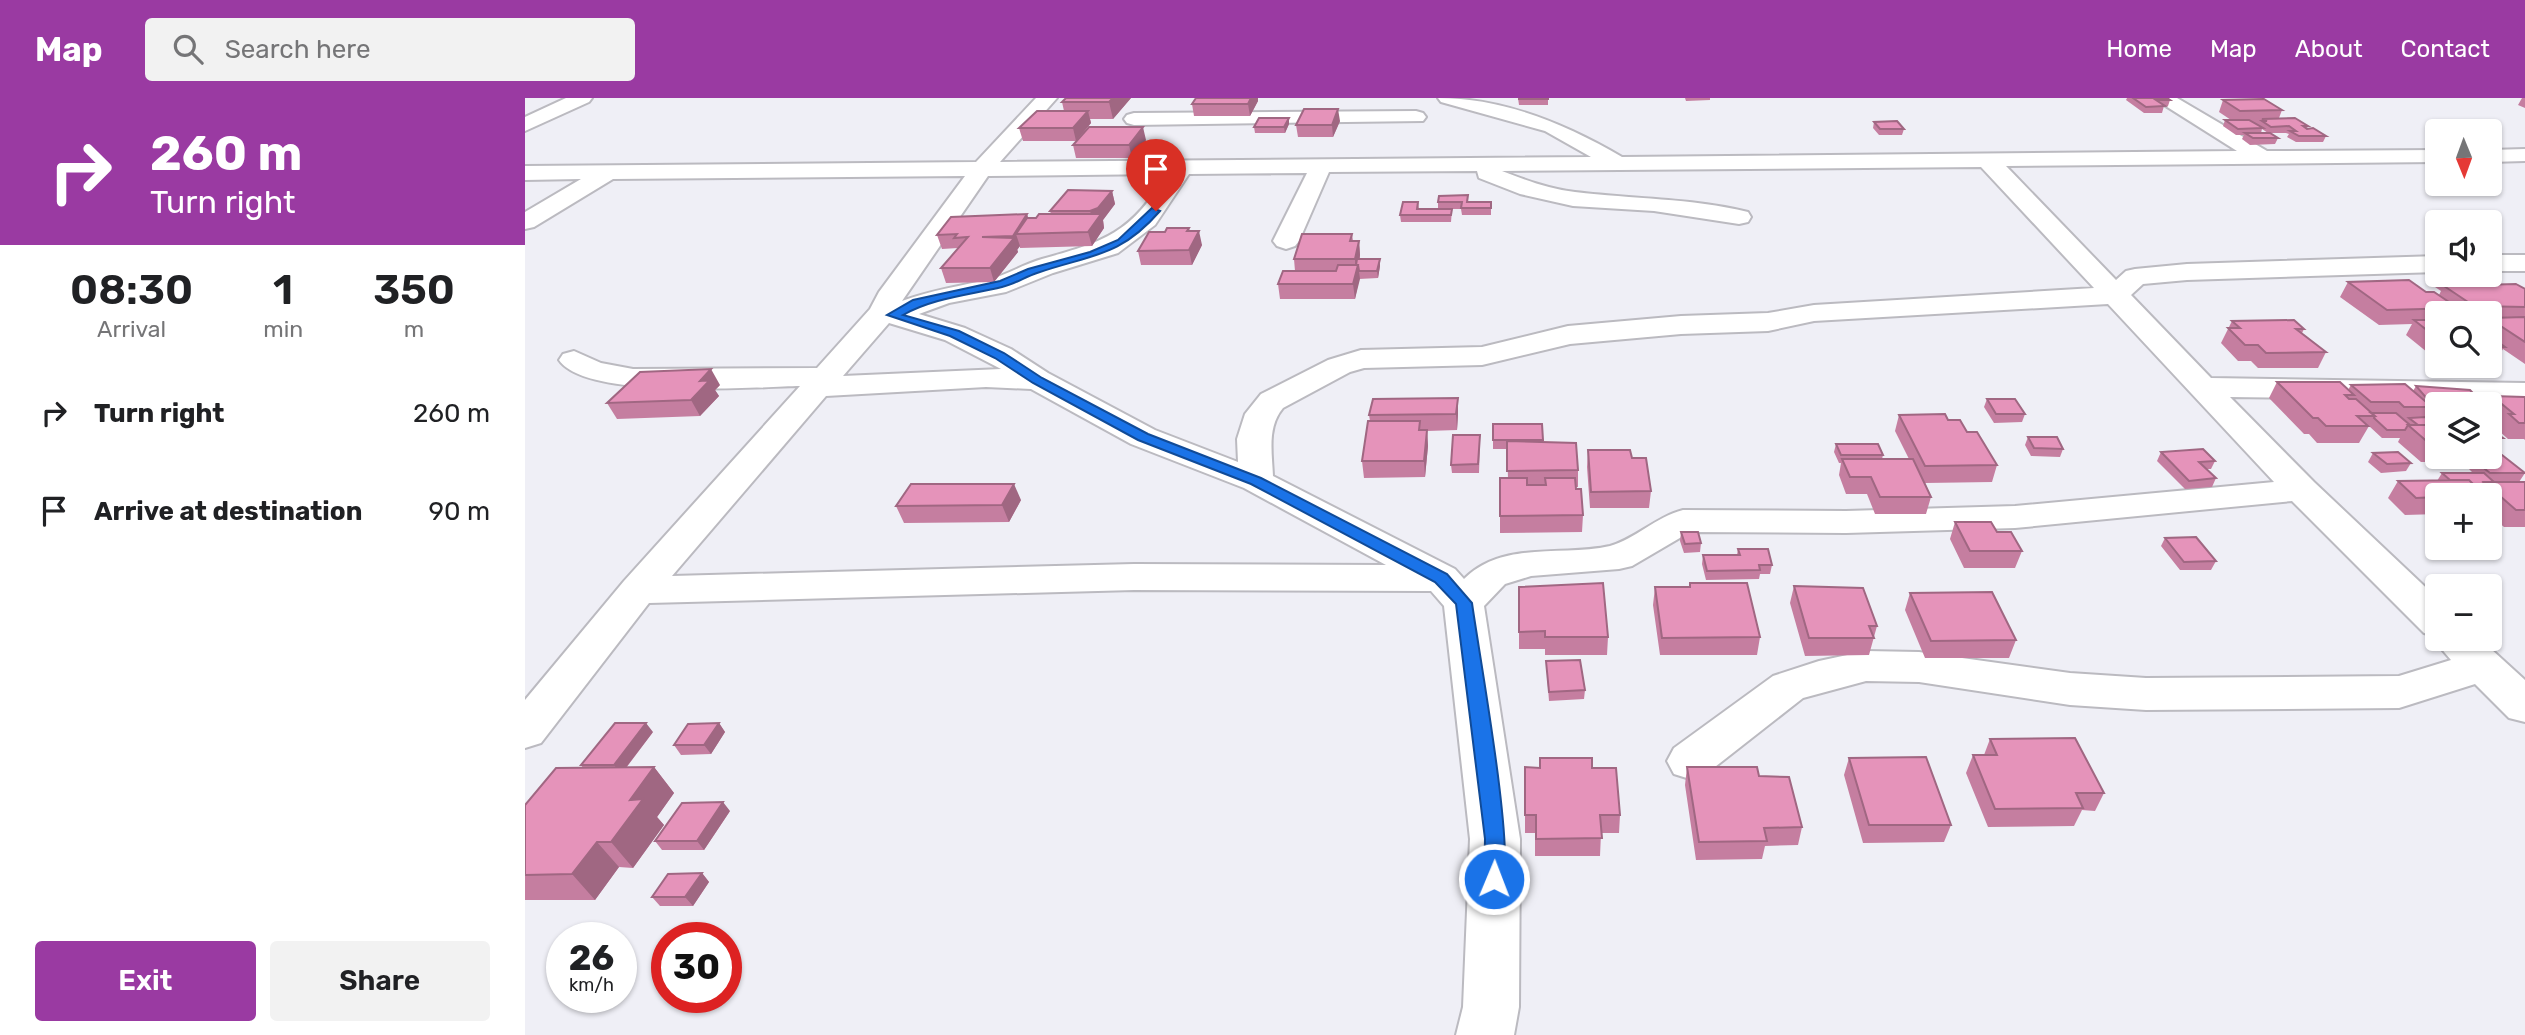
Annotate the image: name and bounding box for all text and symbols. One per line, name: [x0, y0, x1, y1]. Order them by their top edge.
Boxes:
search box: [145, 18, 635, 81]
text: Map: [35, 30, 103, 69]
icon: search: [169, 30, 207, 68]
text: Search here: [225, 34, 370, 65]
text: Home: [2106, 35, 2172, 63]
text: Map: [2210, 35, 2257, 63]
text: About: [2295, 35, 2363, 63]
text: Contact: [2401, 35, 2490, 63]
north arrow: [2425, 119, 2503, 196]
map controls: [2425, 119, 2502, 651]
text: 260 m: [150, 124, 302, 182]
icon: right: [35, 126, 126, 217]
pin: [1126, 139, 1186, 211]
icon: arrive: [1137, 150, 1175, 188]
text: Turn right: [150, 183, 295, 221]
button: sound: [2425, 210, 2502, 287]
text: 08:30: [70, 265, 193, 315]
text: 1: [273, 265, 293, 315]
text: 350: [373, 265, 455, 315]
button: search: [2425, 301, 2502, 378]
text: Arrival: [97, 315, 166, 343]
text: min: [263, 315, 303, 343]
text: m: [404, 315, 424, 343]
button: layers: [2425, 392, 2502, 469]
icon: right: [35, 394, 73, 432]
text: Turn right: [94, 398, 224, 429]
text: 260 m: [413, 398, 490, 429]
button: +: [2425, 483, 2502, 560]
icon: arrive: [35, 492, 73, 530]
text: Arrive at destination: [94, 496, 362, 527]
text: 90 m: [429, 496, 490, 527]
button: −: [2425, 574, 2502, 651]
position arrow: [1457, 842, 1531, 916]
speed limit sign: 30: [651, 922, 742, 1013]
text: 26: [569, 937, 614, 979]
button: Exit: [35, 941, 256, 1021]
button: Share: [270, 941, 490, 1021]
text: km/h: [569, 974, 614, 996]

